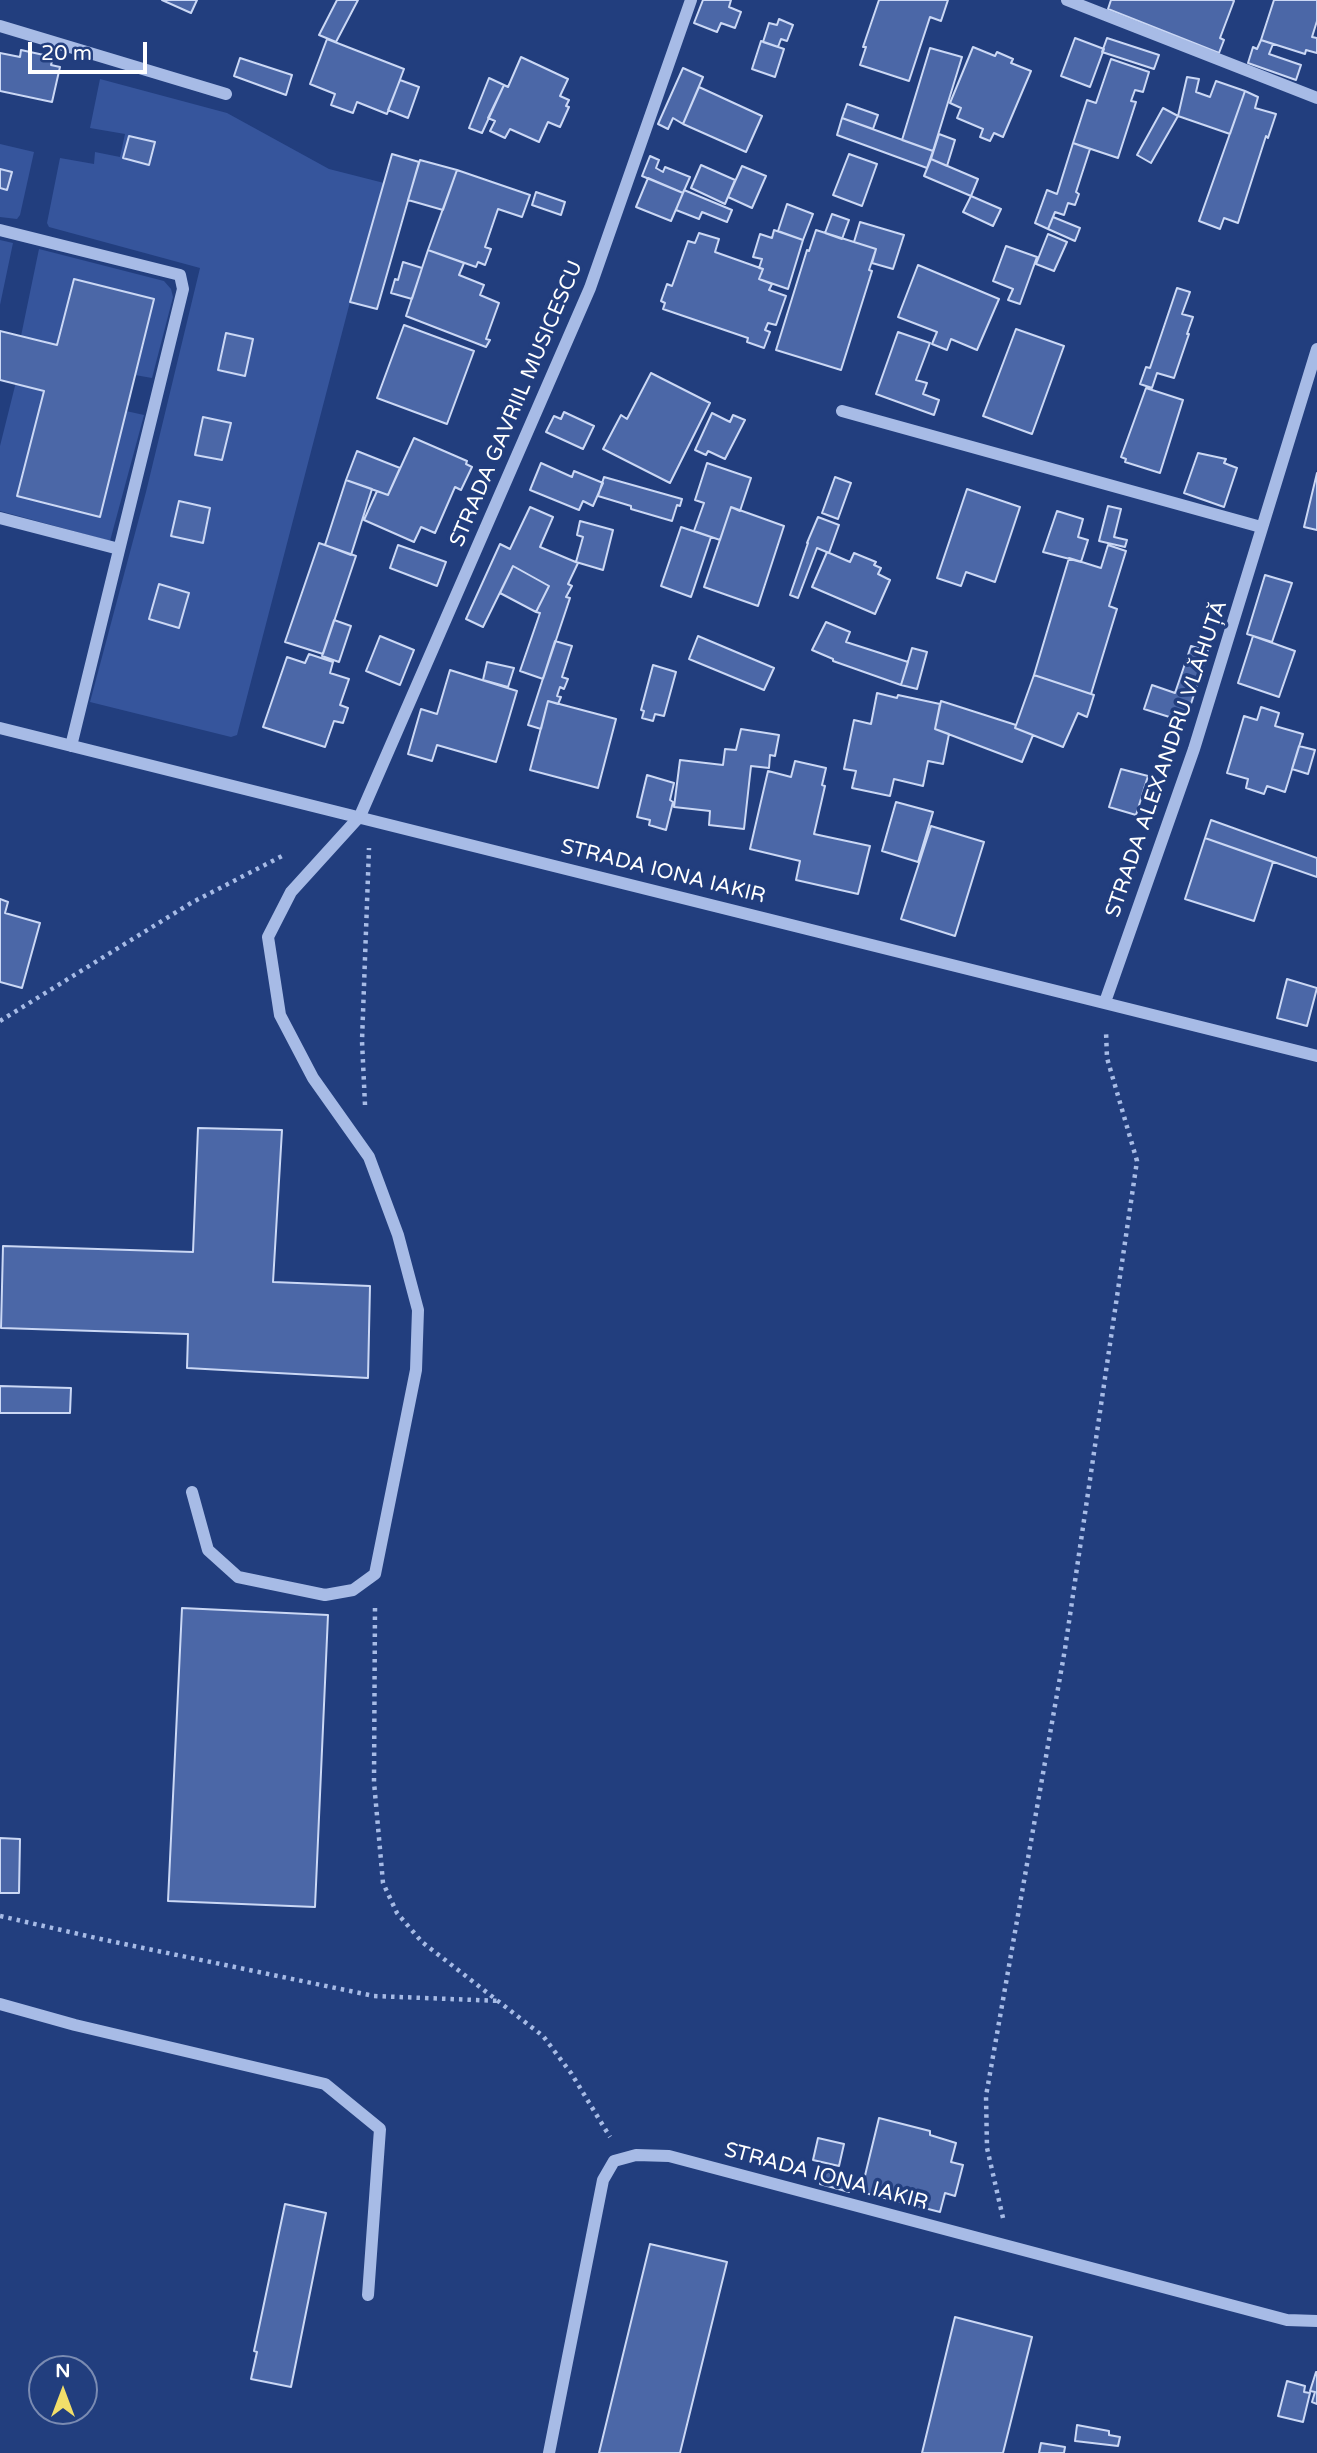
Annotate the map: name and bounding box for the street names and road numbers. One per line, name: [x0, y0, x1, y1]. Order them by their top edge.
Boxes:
street label: STRADA GAVRIIL MUSICESCU: [445, 257, 589, 551]
street label: STRADA ALEXANDRU VLĂHUȚĂ: [1101, 597, 1233, 921]
street label: STRADA IONA IAKIR: [558, 834, 768, 910]
street label: STRADA IONA IAKIR: [721, 2138, 931, 2216]

